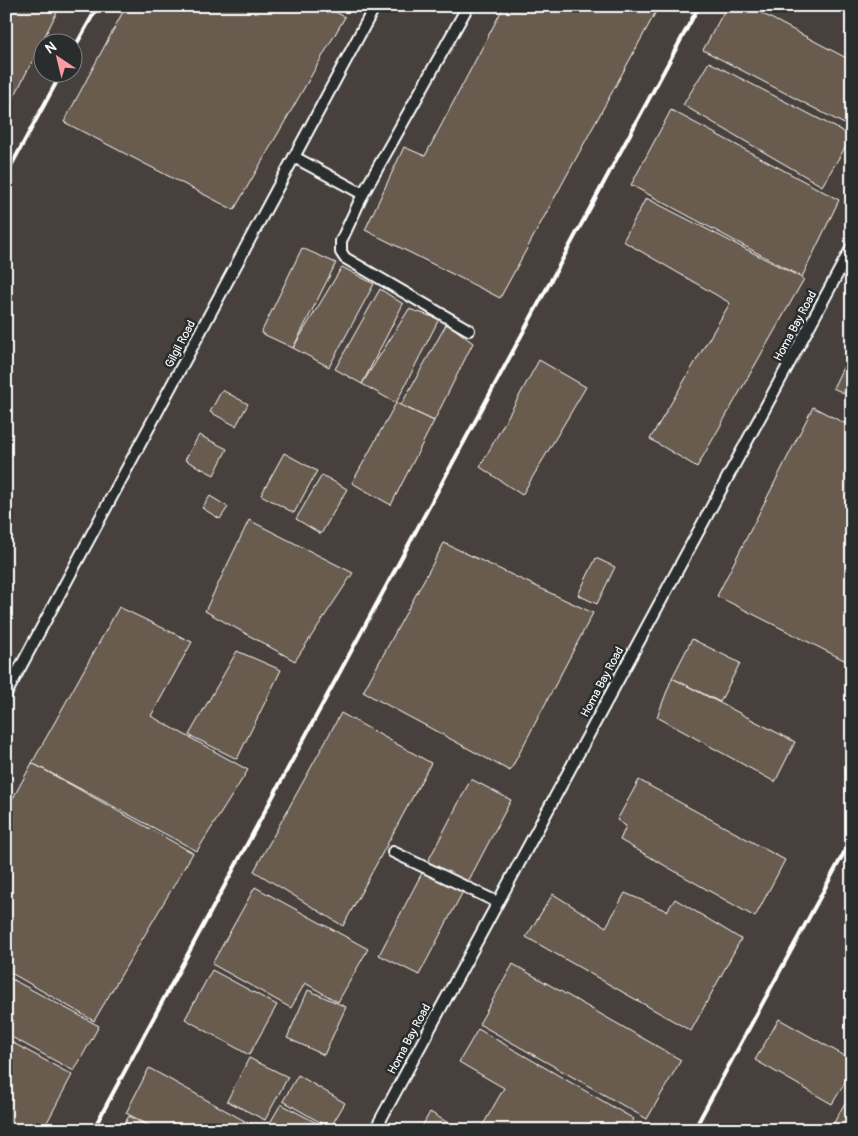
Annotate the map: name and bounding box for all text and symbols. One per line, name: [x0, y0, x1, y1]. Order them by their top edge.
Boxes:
north arrow: [32, 32, 82, 82]
text: N: [42, 38, 60, 57]
street label: Homa Bay Road: [771, 288, 820, 364]
street label: Gilgil Road: [162, 318, 199, 370]
street label: Homa Bay Road: [578, 644, 627, 720]
street label: Homa Bay Road: [385, 1001, 434, 1077]

